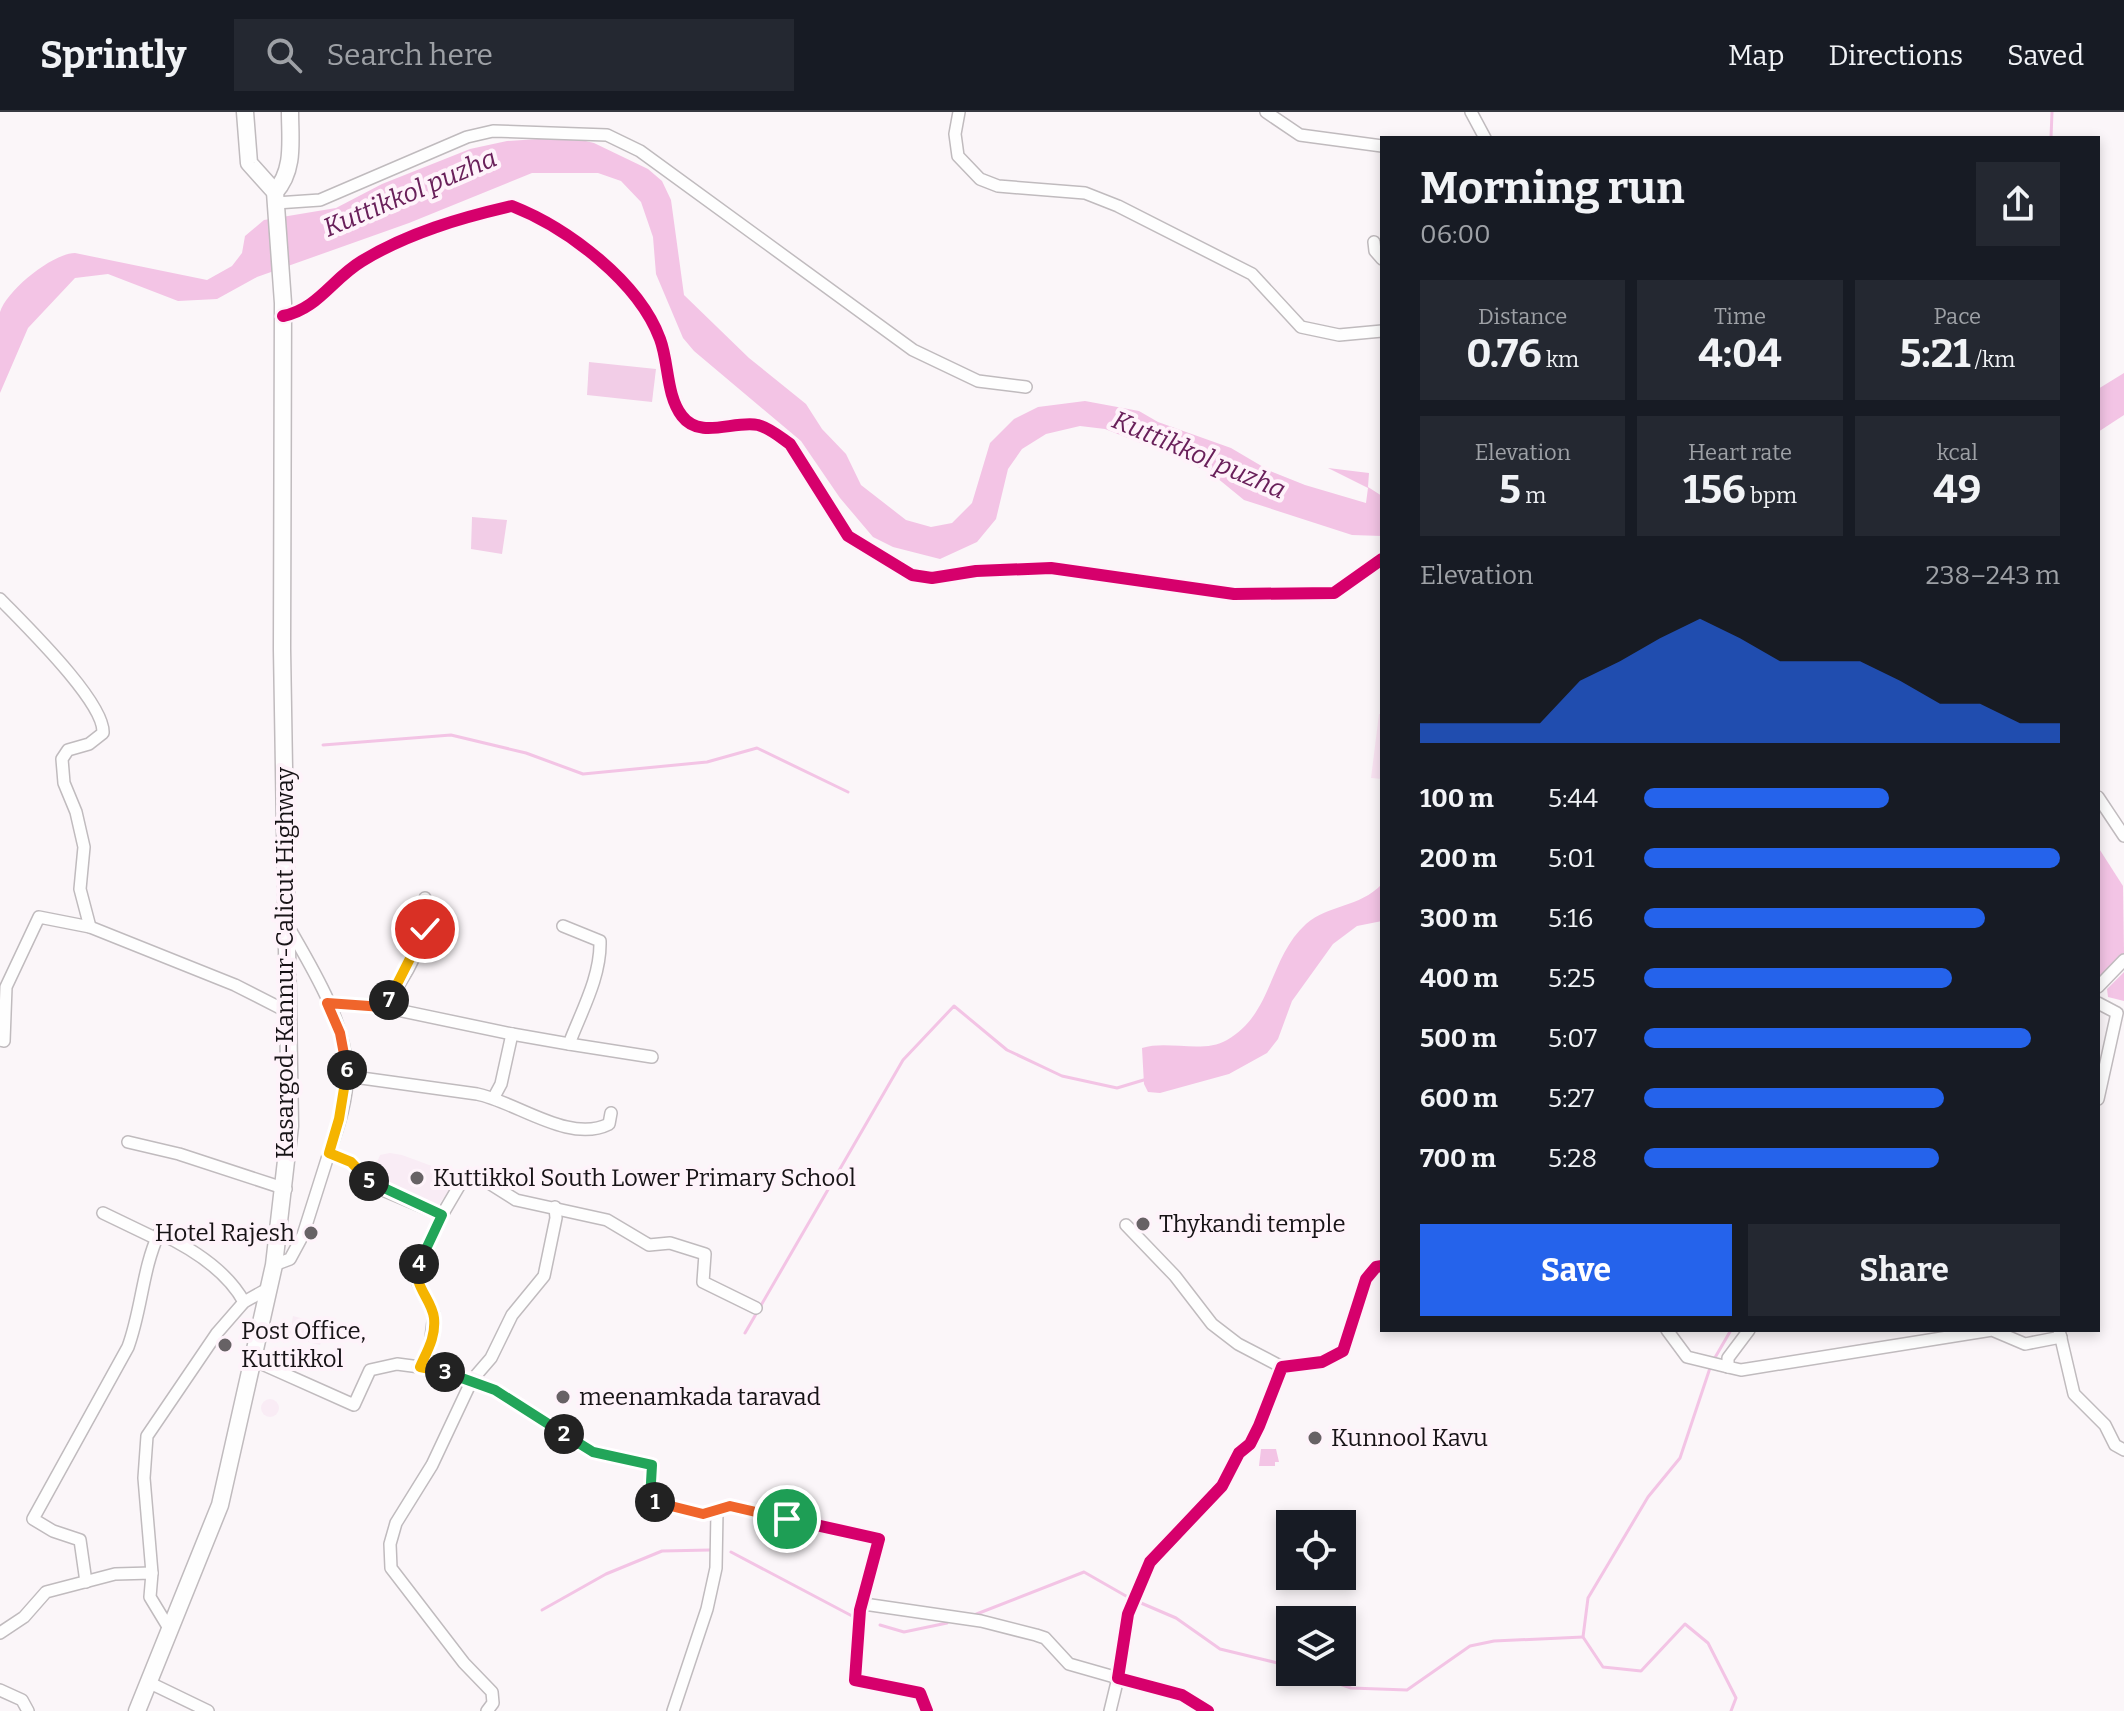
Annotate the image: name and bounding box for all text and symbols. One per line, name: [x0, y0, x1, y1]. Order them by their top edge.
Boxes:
search box: [234, 19, 794, 91]
text: Sprintly: [40, 32, 186, 78]
icon: search: [262, 33, 306, 77]
text: Search here: [326, 37, 493, 73]
text: Map: [1728, 39, 1784, 72]
text: Directions: [1828, 39, 1963, 72]
text: Saved: [2007, 39, 2084, 72]
water label: Kuttikkol puzha: [319, 142, 501, 244]
text: Morning run: [1420, 162, 1684, 215]
button: share: [1976, 162, 2060, 246]
text: 06:00: [1420, 219, 1491, 250]
text: Distance: [1478, 303, 1567, 330]
text: Time: [1714, 303, 1766, 330]
text: Pace: [1934, 303, 1981, 330]
text: 0.76: [1466, 330, 1542, 378]
text: 4:04: [1698, 330, 1782, 378]
text: 5:21: [1899, 330, 1970, 378]
text: km: [1542, 346, 1579, 373]
text: /km: [1970, 346, 2015, 373]
water label: Kuttikkol puzha: [1108, 404, 1290, 506]
text: Elevation: [1475, 439, 1571, 466]
text: Heart rate: [1688, 439, 1792, 466]
text: kcal: [1937, 439, 1978, 466]
text: 5: [1499, 466, 1521, 514]
text: 156: [1683, 466, 1746, 514]
text: 49: [1933, 466, 1981, 514]
text: m: [1521, 482, 1546, 509]
text: bpm: [1746, 482, 1797, 509]
text: Elevation: [1420, 560, 1533, 591]
text: 238–243 m: [1926, 560, 2060, 591]
street label: Kasargod-Kannur-Calicut Highway: [271, 767, 299, 1159]
text: 100 m: [1420, 783, 1494, 814]
text: 5:44: [1548, 783, 1598, 814]
text: 200 m: [1420, 843, 1497, 874]
text: 5:01: [1548, 843, 1595, 874]
pin: [391, 895, 459, 963]
text: 300 m: [1420, 903, 1497, 934]
text: 5:16: [1548, 903, 1593, 934]
icon: check: [403, 907, 447, 951]
text: 400 m: [1420, 963, 1498, 994]
text: 5:25: [1548, 963, 1595, 994]
pin: 7: [369, 980, 409, 1020]
text: 7: [383, 986, 395, 1013]
text: 500 m: [1420, 1023, 1497, 1054]
text: 5:07: [1548, 1023, 1597, 1054]
pin: 6: [327, 1050, 367, 1090]
text: 6: [340, 1056, 354, 1083]
text: 600 m: [1420, 1083, 1498, 1114]
text: 5:27: [1548, 1083, 1594, 1114]
text: 700 m: [1420, 1143, 1496, 1174]
text: 5:28: [1548, 1143, 1597, 1174]
pin: 5: [349, 1161, 389, 1201]
place label: Kuttikkol South Lower Primary School: [433, 1164, 856, 1192]
text: 5: [363, 1167, 375, 1194]
marker: Kuttikkol South Lower Primary School: [408, 1169, 426, 1187]
place label: Thykandi temple: [1159, 1210, 1346, 1238]
marker: Thykandi temple: [1134, 1215, 1152, 1233]
place label: Hotel Rajesh: [155, 1219, 295, 1247]
marker: Hotel Rajesh: [302, 1224, 320, 1242]
button: Save: [1420, 1224, 1732, 1316]
button: Share: [1748, 1224, 2060, 1316]
pin: 4: [399, 1244, 439, 1284]
text: 4: [412, 1250, 426, 1277]
place label: Post Office, Kuttikkol: [241, 1317, 366, 1373]
marker: Post Office, Kuttikkol: [216, 1336, 234, 1354]
pin: 3: [425, 1352, 465, 1392]
text: 3: [439, 1358, 451, 1385]
place label: meenamkada taravad: [579, 1383, 821, 1411]
marker: meenamkada taravad: [554, 1388, 572, 1406]
pin: 2: [544, 1414, 584, 1454]
text: 2: [558, 1420, 570, 1447]
place label: Kunnool Kavu: [1331, 1424, 1488, 1452]
marker: Kunnool Kavu: [1306, 1429, 1324, 1447]
pin: 1: [635, 1482, 675, 1522]
pin: [753, 1485, 821, 1553]
text: 1: [650, 1488, 660, 1515]
icon: arrive: [765, 1497, 809, 1541]
map controls: [1276, 1510, 1356, 1686]
button: locate: [1276, 1510, 1356, 1590]
button: layers: [1276, 1606, 1356, 1686]

